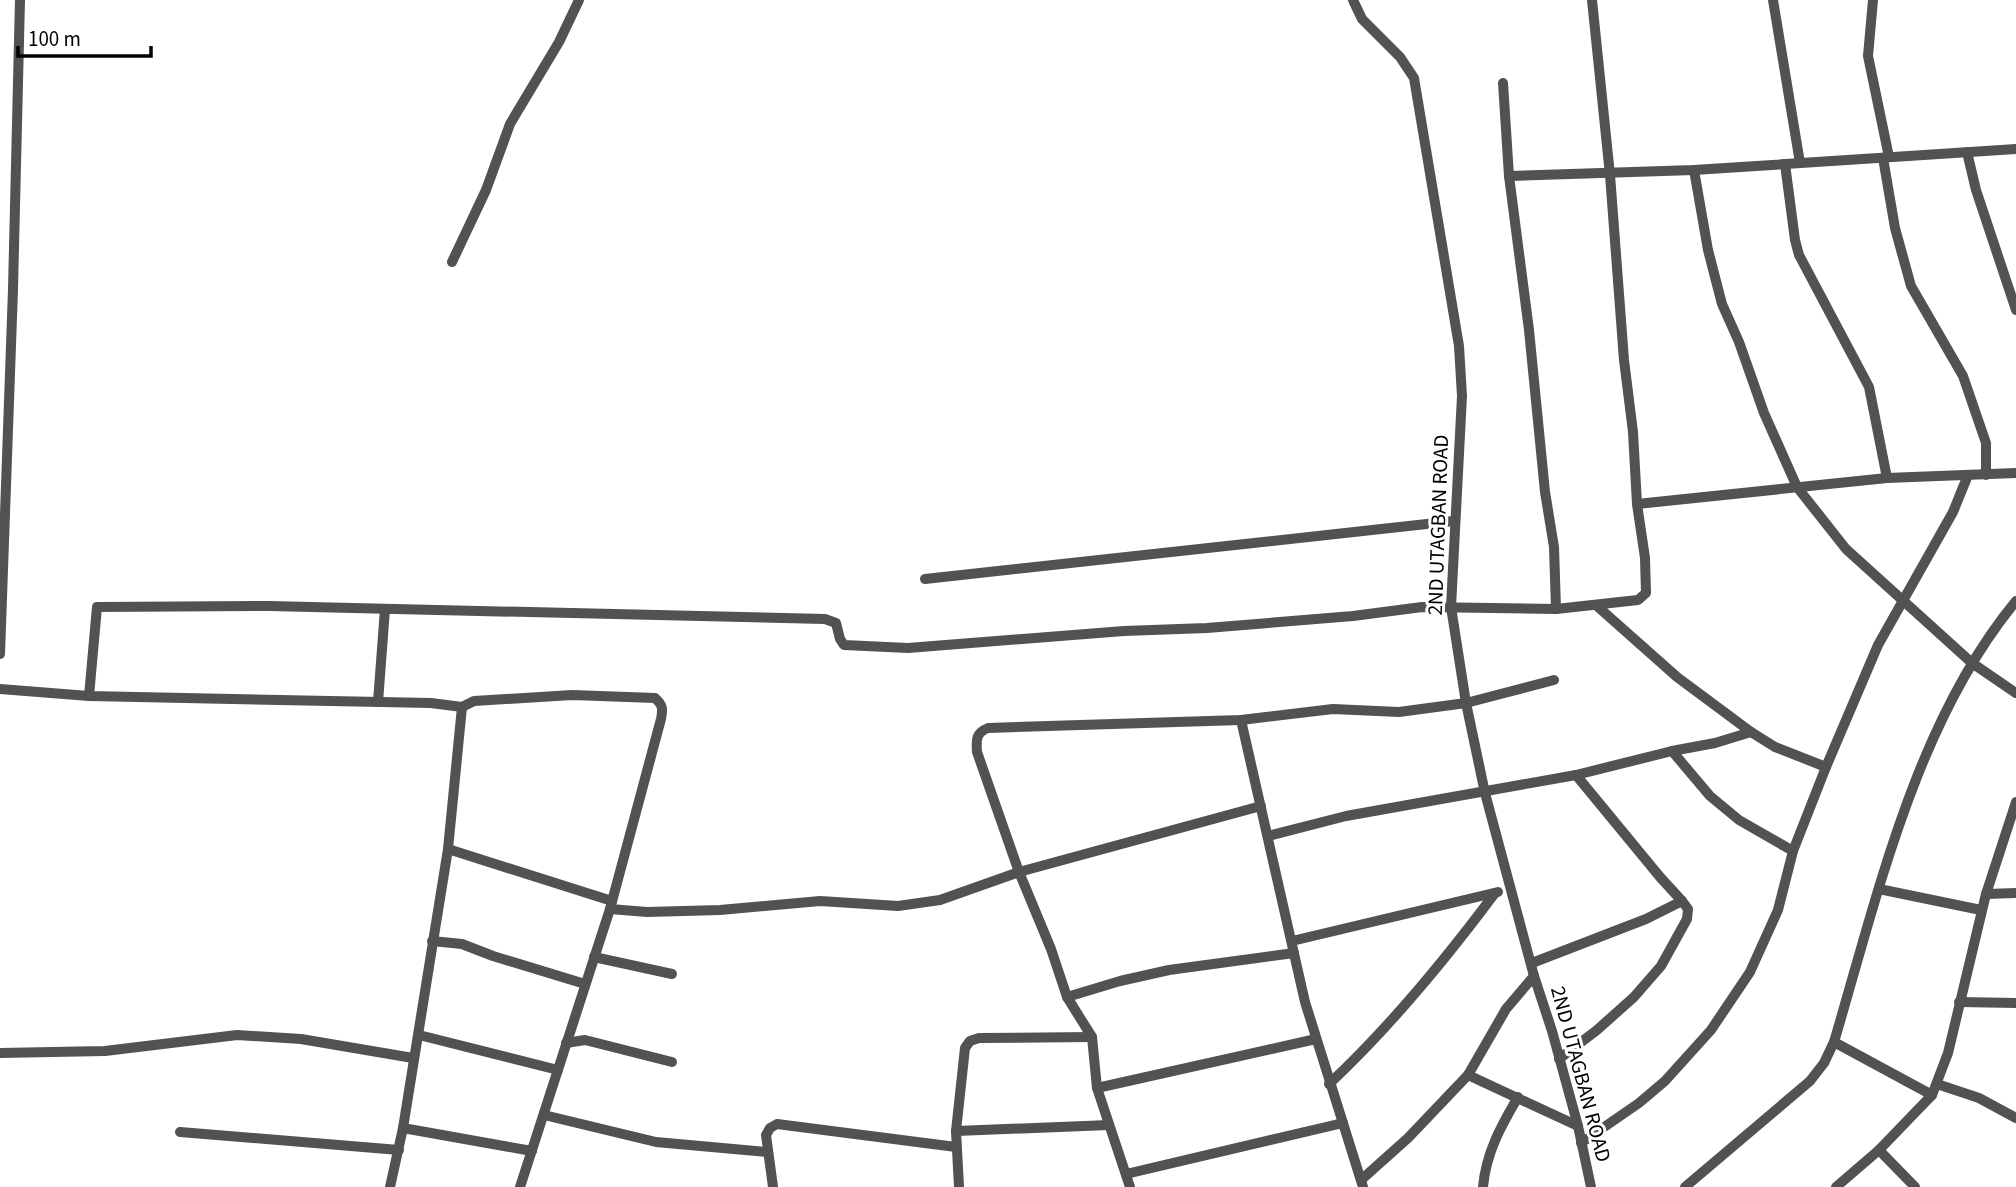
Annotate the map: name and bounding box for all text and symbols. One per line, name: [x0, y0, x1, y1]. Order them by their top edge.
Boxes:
scale bar: [18, 14, 150, 58]
text: 100 m: [28, 24, 81, 54]
street label: 2ND UTAGBAN ROAD: [1420, 434, 1456, 616]
street label: 2ND UTAGBAN ROAD: [1543, 983, 1619, 1165]

